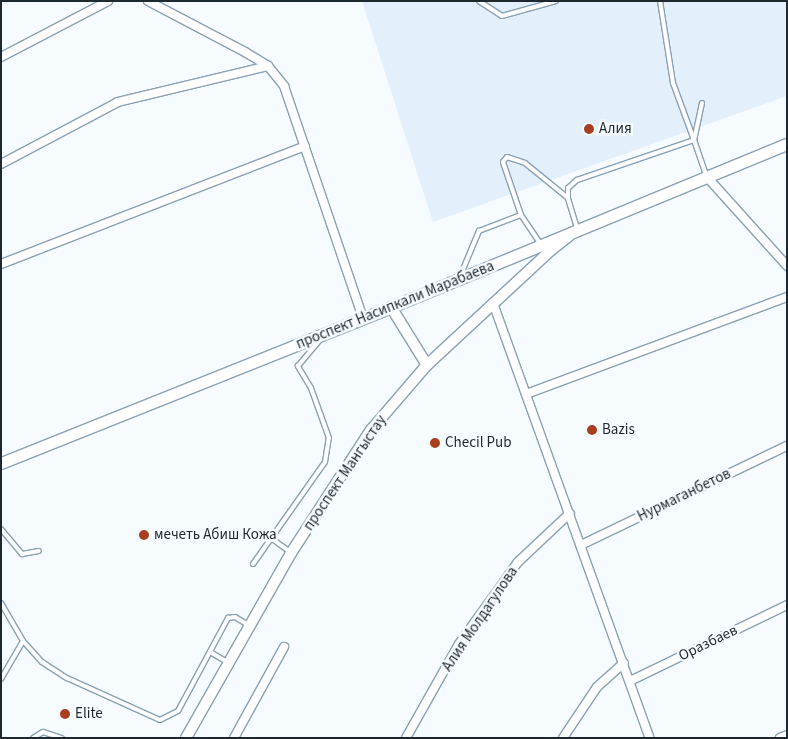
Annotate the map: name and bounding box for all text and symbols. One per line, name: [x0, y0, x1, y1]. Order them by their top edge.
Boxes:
place label: Алия: [599, 120, 632, 138]
marker: Алия: [583, 123, 595, 135]
street label: проспект Насипкали Марабаева: [293, 257, 497, 353]
street label: проспект Мангыстау: [300, 412, 390, 534]
place label: Bazis: [602, 421, 635, 439]
marker: Bazis: [586, 424, 598, 436]
place label: Checil Pub: [445, 434, 511, 452]
marker: Checil Pub: [429, 437, 441, 449]
street label: Нурмаганбетов: [634, 465, 734, 525]
place label: мечеть Абиш Кожа: [154, 526, 277, 544]
marker: мечеть Абиш Кожа: [138, 529, 150, 541]
street label: Алия Молдагулова: [438, 563, 522, 675]
street label: Оразбаев: [676, 621, 740, 665]
place label: Elite: [75, 705, 103, 723]
marker: Elite: [59, 708, 71, 720]

